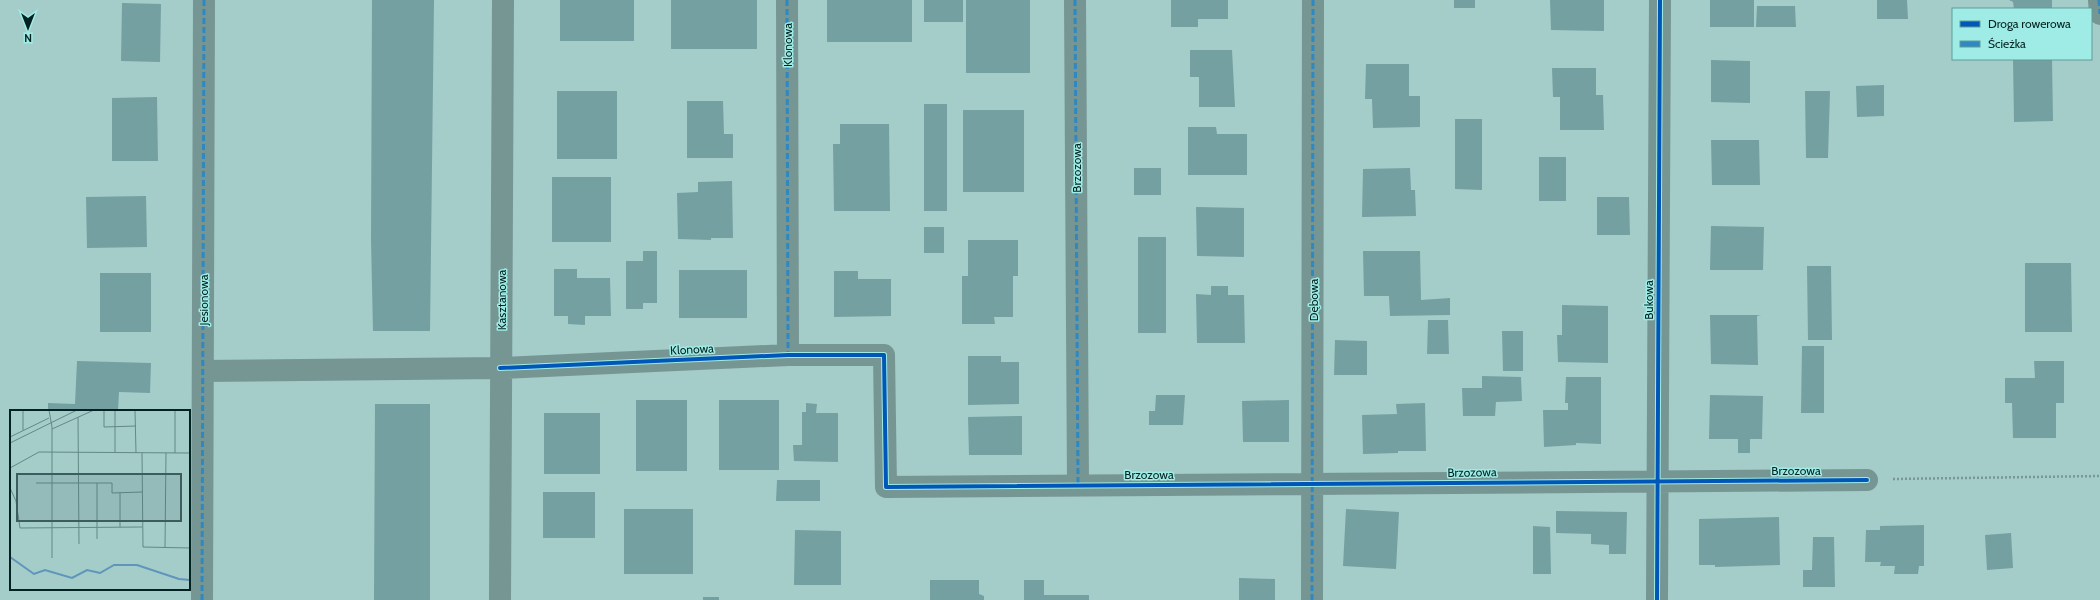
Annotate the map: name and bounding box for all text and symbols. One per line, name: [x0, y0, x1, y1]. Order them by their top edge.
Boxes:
north arrow: [8, 8, 48, 48]
legend: [1952, 8, 2092, 60]
text: Droga rowerowa: [1988, 16, 2071, 31]
street label: Klonowa: [780, 23, 795, 67]
text: N: [24, 31, 32, 45]
text: Ścieżka: [1988, 36, 2026, 51]
street label: Brzozowa: [1069, 143, 1084, 193]
street label: Kasztanowa: [494, 269, 509, 330]
street label: Jesionowa: [196, 274, 211, 326]
street label: Dębowa: [1306, 279, 1321, 321]
street label: Bukowa: [1641, 280, 1656, 320]
street label: Klonowa: [670, 340, 715, 358]
inset map: [10, 410, 190, 590]
street label: Brzozowa: [1771, 463, 1821, 478]
street label: Brzozowa: [1447, 464, 1497, 480]
street label: Brzozowa: [1124, 467, 1174, 482]

